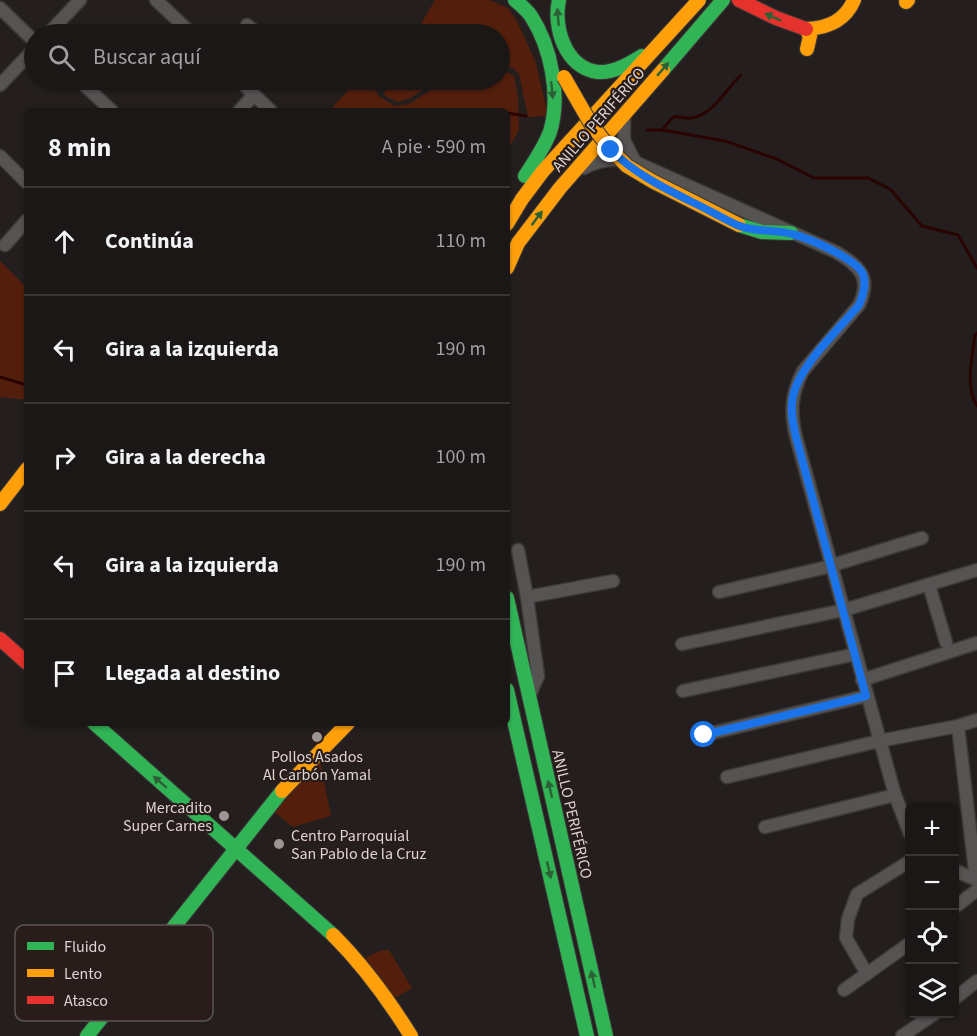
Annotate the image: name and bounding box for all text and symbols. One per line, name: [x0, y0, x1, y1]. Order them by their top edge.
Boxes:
one-way arrow: [553, 7, 563, 26]
one-way arrow: [765, 12, 782, 21]
search box: [24, 24, 510, 90]
icon: search: [45, 41, 78, 74]
text: Buscar aquí: [93, 41, 201, 73]
one-way arrow: [656, 62, 669, 77]
street label: ANILLO PERIFÉRICO: [547, 63, 650, 177]
one-way arrow: [547, 81, 557, 100]
text: 8 min: [48, 129, 111, 166]
text: A pie · 590 m: [382, 133, 486, 161]
route end: [597, 136, 623, 162]
one-way arrow: [531, 210, 543, 226]
icon: ahead: [48, 225, 81, 258]
text: Continúa: [105, 225, 194, 257]
text: 110 m: [436, 227, 486, 255]
icon: left: [48, 333, 81, 366]
text: Gira a la izquierda: [105, 333, 279, 365]
text: 190 m: [436, 335, 486, 363]
icon: right: [48, 441, 81, 474]
text: Gira a la derecha: [105, 441, 266, 473]
text: 100 m: [436, 443, 486, 471]
icon: left: [48, 549, 81, 582]
text: Gira a la izquierda: [105, 549, 279, 581]
text: 190 m: [436, 551, 486, 579]
icon: arrive: [48, 657, 81, 690]
text: Llegada al destino: [105, 657, 280, 689]
route start: [690, 721, 716, 747]
marker: Pollos Asados Al Carbón Yamal: [310, 730, 324, 744]
place label: Pollos Asados Al Carbón Yamal: [263, 746, 371, 786]
street label: ANILLO PERIFÉRICO: [546, 747, 598, 881]
one-way arrow: [153, 775, 168, 788]
one-way arrow: [545, 779, 554, 798]
place label: Mercadito Super Carnes: [123, 797, 212, 837]
map controls: [905, 802, 959, 1018]
button: +: [905, 802, 959, 856]
marker: Mercadito Super Carnes: [217, 809, 231, 823]
place label: Centro Parroquial San Pablo de la Cruz: [291, 825, 427, 865]
marker: Centro Parroquial San Pablo de la Cruz: [272, 837, 286, 851]
button: −: [905, 856, 959, 910]
one-way arrow: [544, 861, 554, 879]
button: locate: [905, 910, 959, 964]
legend: [15, 925, 213, 1021]
text: Fluido: [64, 936, 106, 958]
text: Lento: [64, 963, 102, 985]
button: layers: [905, 964, 959, 1018]
one-way arrow: [588, 970, 598, 988]
text: Atasco: [64, 990, 108, 1012]

